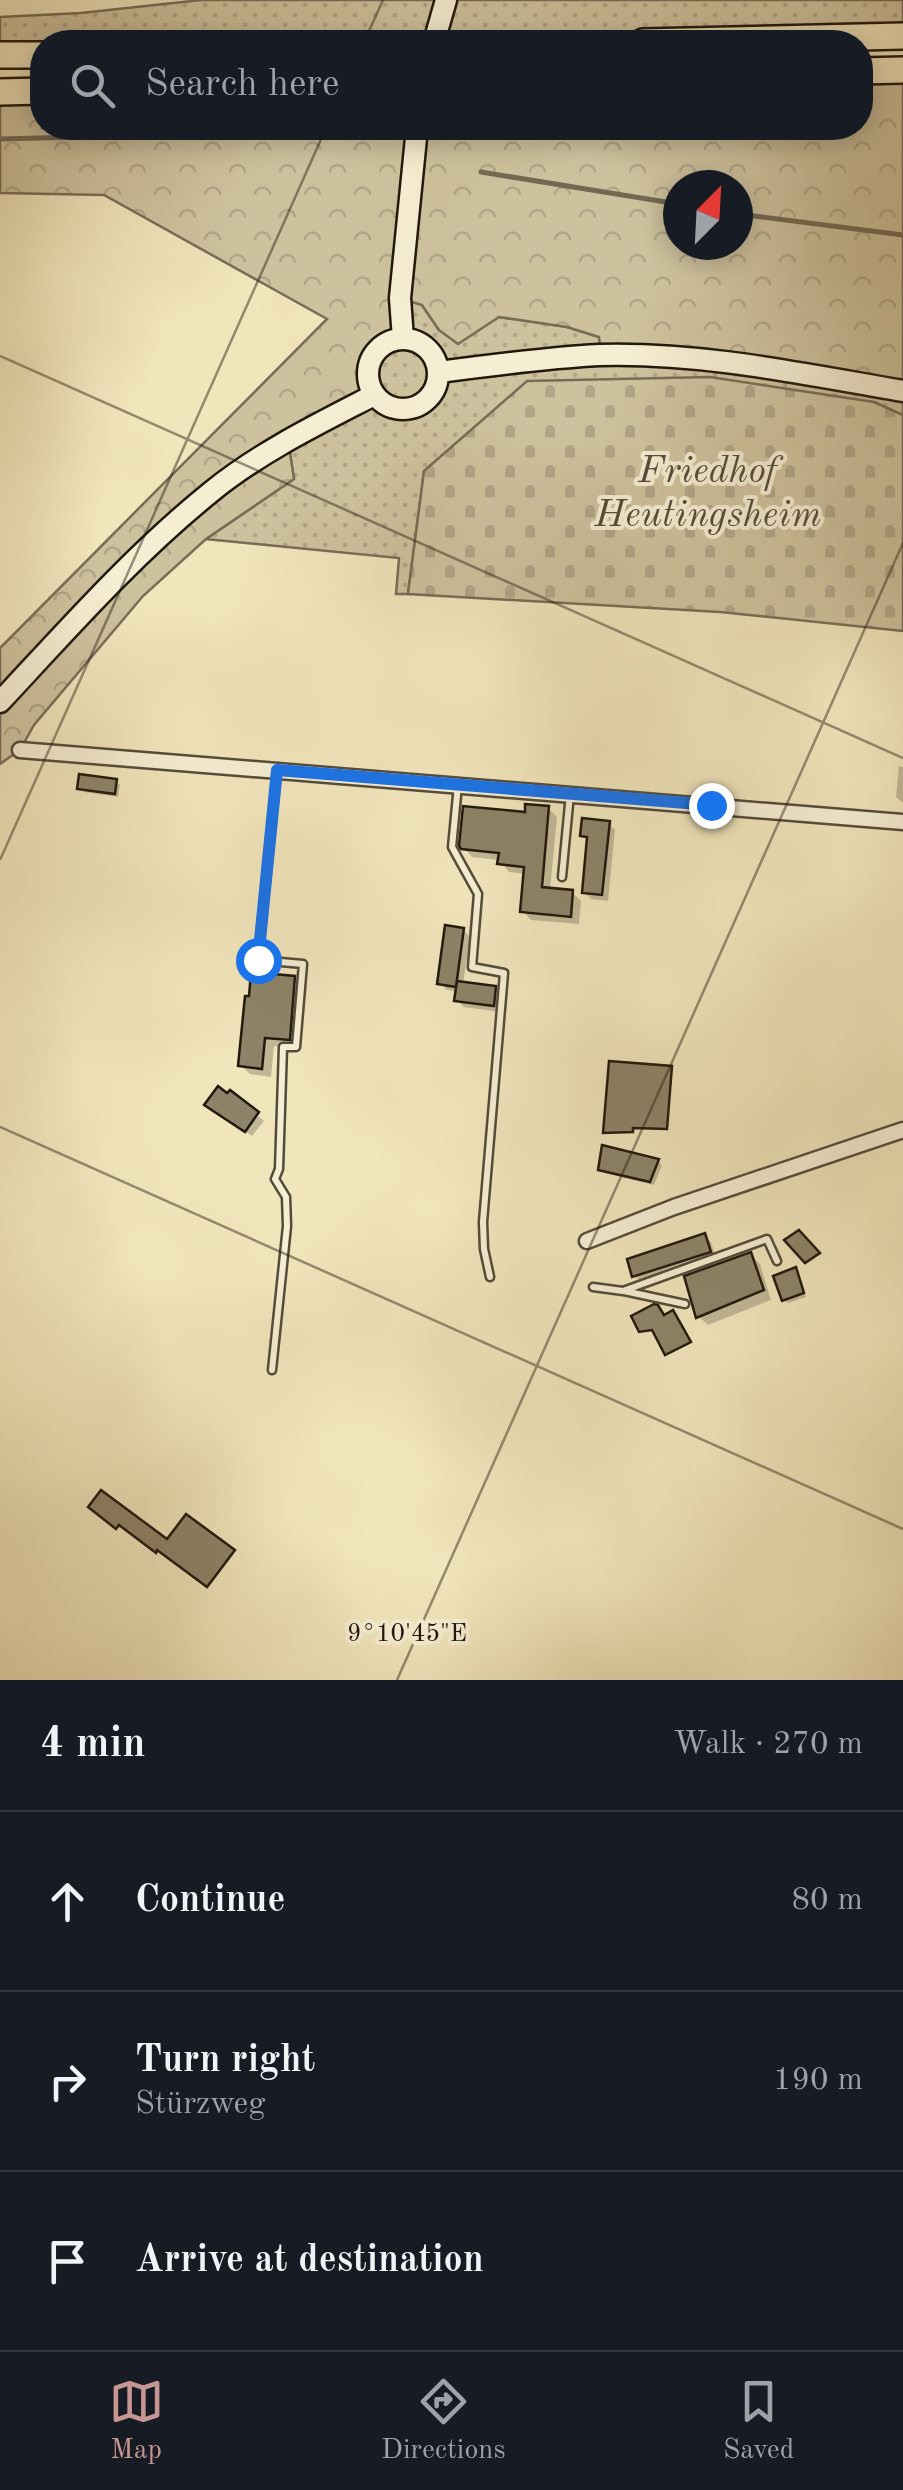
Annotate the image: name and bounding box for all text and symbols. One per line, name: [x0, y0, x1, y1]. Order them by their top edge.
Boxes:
search box: [30, 30, 873, 140]
icon: search: [65, 58, 120, 113]
text: Search here: [145, 66, 340, 104]
north arrow: [663, 170, 753, 260]
park label: Friedhof Heutingsheim: [594, 453, 821, 535]
route end: [689, 783, 735, 829]
route start: [236, 938, 282, 984]
text: 9°10'45"E: [347, 1622, 467, 1647]
text: 4 min: [40, 1724, 146, 1766]
text: Walk · 270 m: [673, 1729, 863, 1761]
icon: ahead: [40, 1874, 95, 1929]
text: Continue: [135, 1882, 285, 1920]
text: 80 m: [792, 1885, 863, 1917]
text: Turn right: [135, 2042, 315, 2080]
icon: right: [40, 2054, 95, 2109]
text: 190 m: [773, 2065, 863, 2097]
text: Stürzweg: [135, 2089, 266, 2121]
icon: arrive: [40, 2234, 95, 2289]
text: Arrive at destination: [135, 2242, 484, 2280]
tab: Map: [109, 2374, 164, 2469]
tab: Directions: [381, 2374, 506, 2469]
tab: Saved: [723, 2374, 794, 2469]

